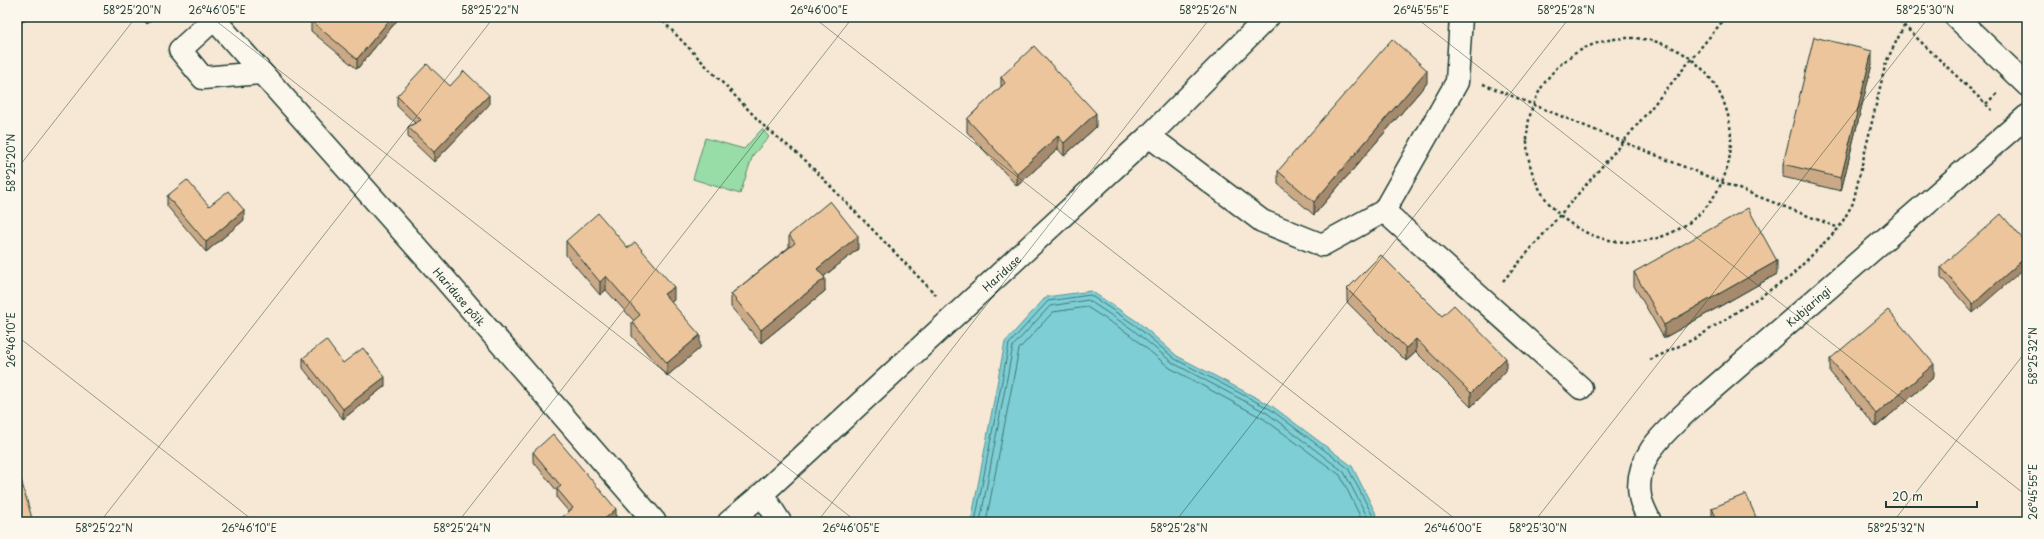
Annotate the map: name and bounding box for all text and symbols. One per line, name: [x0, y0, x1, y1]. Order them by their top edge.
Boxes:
text: 58°25'20"N: [103, 2, 162, 17]
text: 26°46'05"E: [188, 2, 246, 17]
text: 58°25'22"N: [461, 2, 519, 17]
text: 26°46'00"E: [790, 2, 848, 17]
text: 58°25'26"N: [1179, 2, 1237, 17]
text: 26°45'55"E: [1393, 2, 1449, 17]
text: 58°25'28"N: [1537, 2, 1595, 17]
text: 58°25'30"N: [1896, 2, 1954, 17]
text: 58°25'20"N: [3, 133, 18, 192]
street label: Hariduse: [978, 250, 1024, 295]
street label: Hariduse põik: [429, 263, 490, 330]
street label: Kubjaringi: [1782, 282, 1834, 330]
text: 26°46'10"E: [3, 312, 18, 368]
text: 58°25'32"N: [2025, 327, 2040, 385]
text: 26°45'55"E: [2025, 464, 2040, 520]
scale bar: [1886, 483, 1977, 509]
text: 20 m: [1892, 487, 1923, 505]
text: 58°25'22"N: [75, 520, 133, 535]
text: 26°46'10"E: [221, 520, 277, 535]
text: 58°25'24"N: [433, 520, 491, 535]
text: 26°46'05"E: [822, 520, 880, 535]
text: 58°25'28"N: [1150, 520, 1208, 535]
text: 26°46'00"E: [1424, 520, 1482, 535]
text: 58°25'30"N: [1509, 520, 1567, 535]
text: 58°25'32"N: [1867, 520, 1925, 535]

